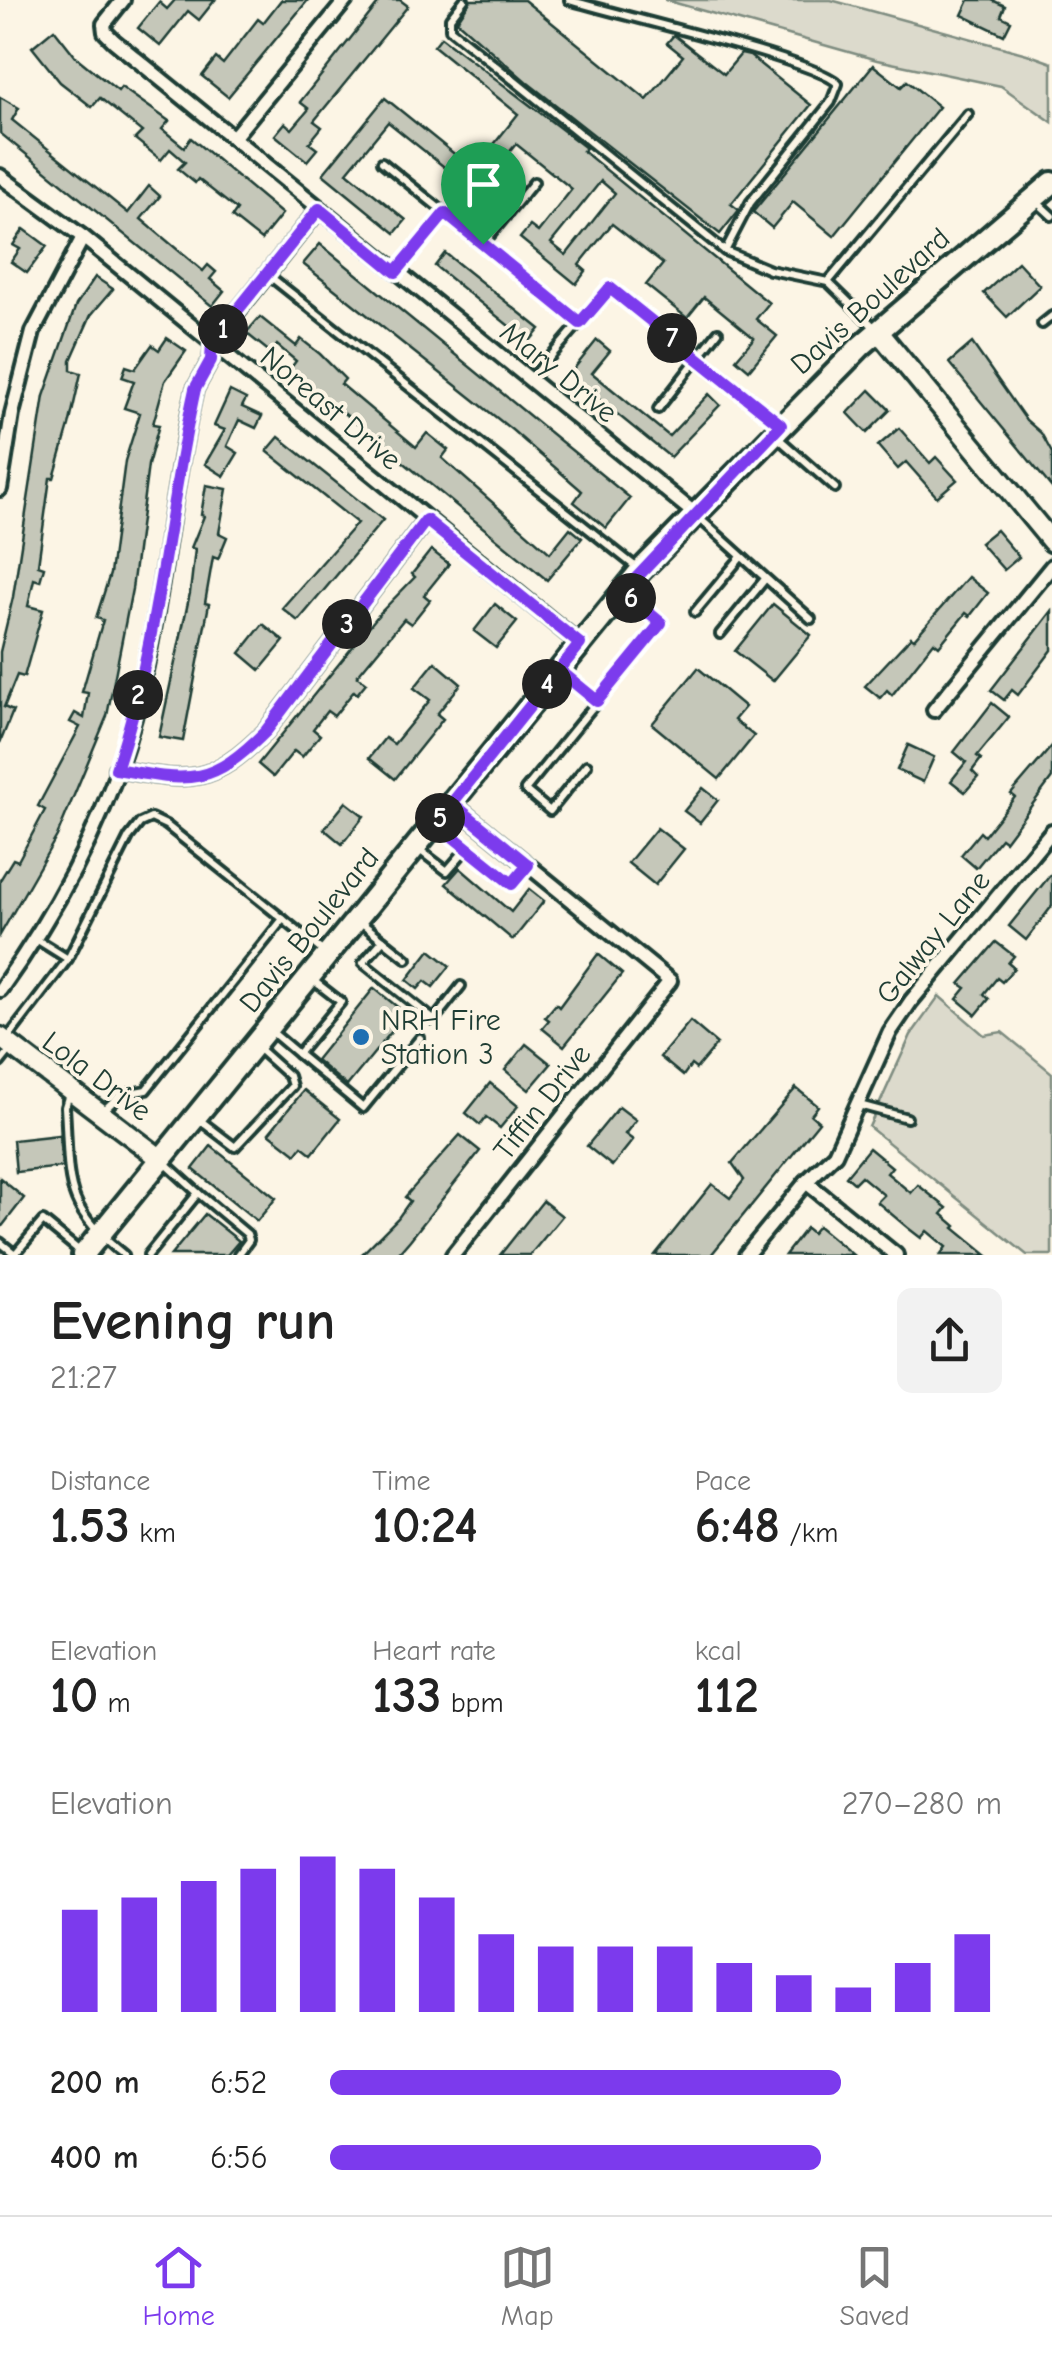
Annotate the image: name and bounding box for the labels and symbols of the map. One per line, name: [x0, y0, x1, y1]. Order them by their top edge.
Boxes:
pin: [441, 142, 526, 245]
street label: Davis Boulevard: [784, 221, 957, 382]
pin: 1: [198, 304, 248, 354]
pin: 7: [647, 313, 697, 363]
street label: Mary Drive: [493, 315, 624, 430]
street label: Noreast Drive: [253, 339, 408, 477]
pin: 6: [606, 573, 656, 623]
pin: 3: [322, 599, 372, 649]
pin: 4: [522, 659, 572, 709]
pin: 2: [113, 670, 163, 720]
pin: 5: [415, 793, 465, 843]
street label: Davis Boulevard: [232, 841, 387, 1020]
street label: Galway Lane: [869, 864, 998, 1011]
place label: NRH Fire Station 3: [381, 1003, 501, 1072]
street label: Lola Drive: [35, 1024, 158, 1129]
marker: NRH Fire Station 3: [350, 1026, 372, 1048]
street label: Tiffin Drive: [486, 1037, 598, 1167]

